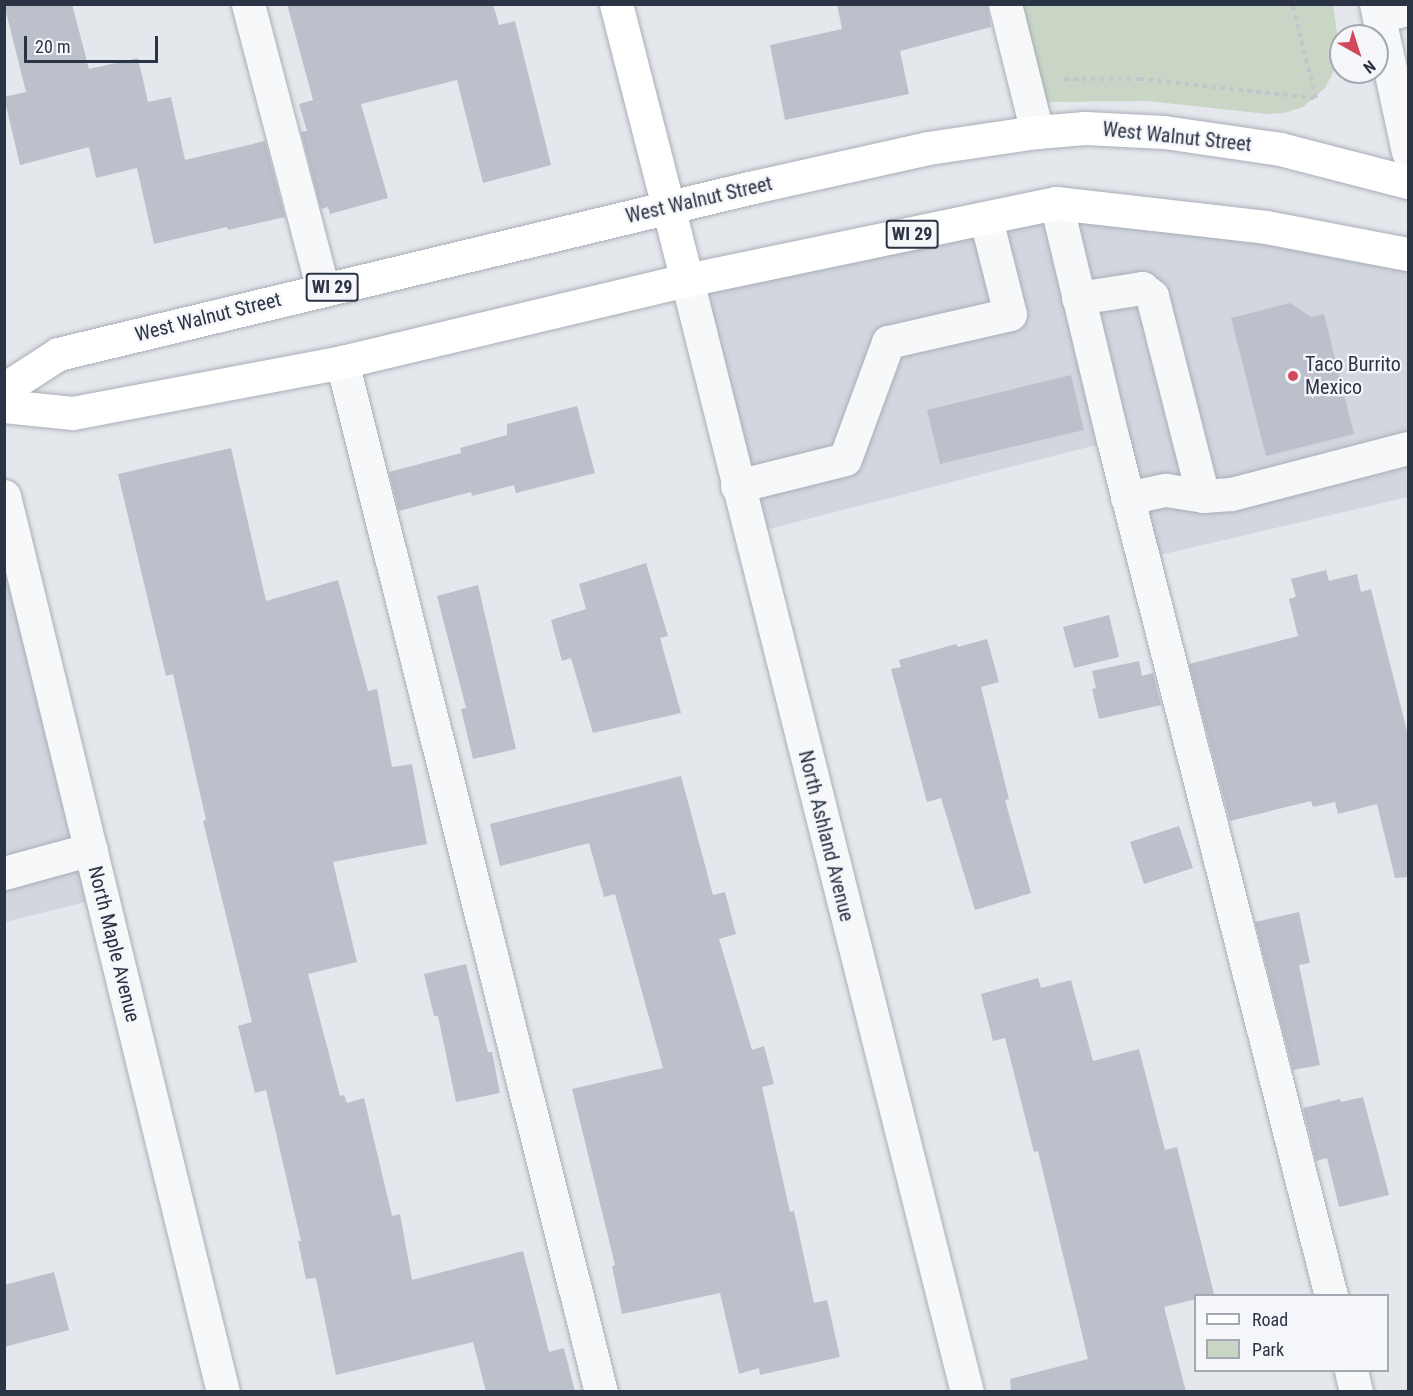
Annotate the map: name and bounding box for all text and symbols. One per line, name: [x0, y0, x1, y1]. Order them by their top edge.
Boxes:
scale bar: [27, 24, 160, 62]
north arrow: [1329, 24, 1389, 84]
text: 20 m: [35, 36, 70, 57]
text: N: [1360, 56, 1379, 77]
street label: West Walnut Street: [1101, 117, 1253, 157]
street label: West Walnut Street: [623, 171, 775, 229]
road number: WI 29: [885, 219, 939, 249]
road number: WI 29: [305, 272, 359, 302]
street label: West Walnut Street: [132, 287, 284, 347]
place label: Taco Burrito Mexico: [1305, 352, 1401, 399]
marker: Taco Burrito Mexico: [1286, 369, 1300, 383]
street label: North Ashland Avenue: [793, 748, 859, 924]
street label: North Maple Avenue: [83, 864, 145, 1024]
legend: [1194, 1294, 1389, 1372]
text: Road: [1252, 1309, 1288, 1330]
text: Park: [1252, 1339, 1284, 1360]

